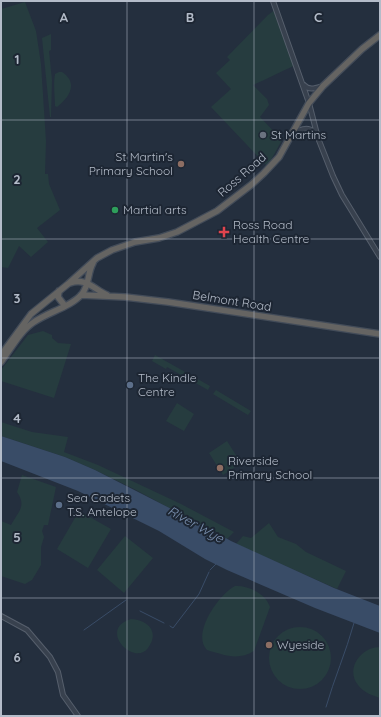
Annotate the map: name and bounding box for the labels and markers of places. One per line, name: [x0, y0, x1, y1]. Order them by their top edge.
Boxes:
place label: St Martins: [271, 127, 326, 142]
marker: St Martins: [258, 130, 268, 140]
place label: St Martin's Primary School: [89, 149, 173, 178]
marker: St Martin's Primary School: [176, 159, 186, 169]
place label: Martial arts: [123, 202, 187, 217]
marker: Martial arts: [110, 205, 120, 215]
place label: Ross Road Health Centre: [233, 217, 310, 246]
marker: Ross Road Health Centre: [218, 226, 230, 238]
place label: The Kindle Centre: [138, 370, 197, 399]
marker: The Kindle Centre: [125, 380, 135, 390]
place label: Riverside Primary School: [228, 453, 312, 482]
marker: Riverside Primary School: [215, 463, 225, 473]
place label: Sea Cadets T.S. Antelope: [67, 490, 137, 519]
marker: Sea Cadets T.S. Antelope: [54, 500, 64, 510]
place label: Wyeside: [277, 637, 325, 652]
marker: Wyeside: [264, 640, 274, 650]

